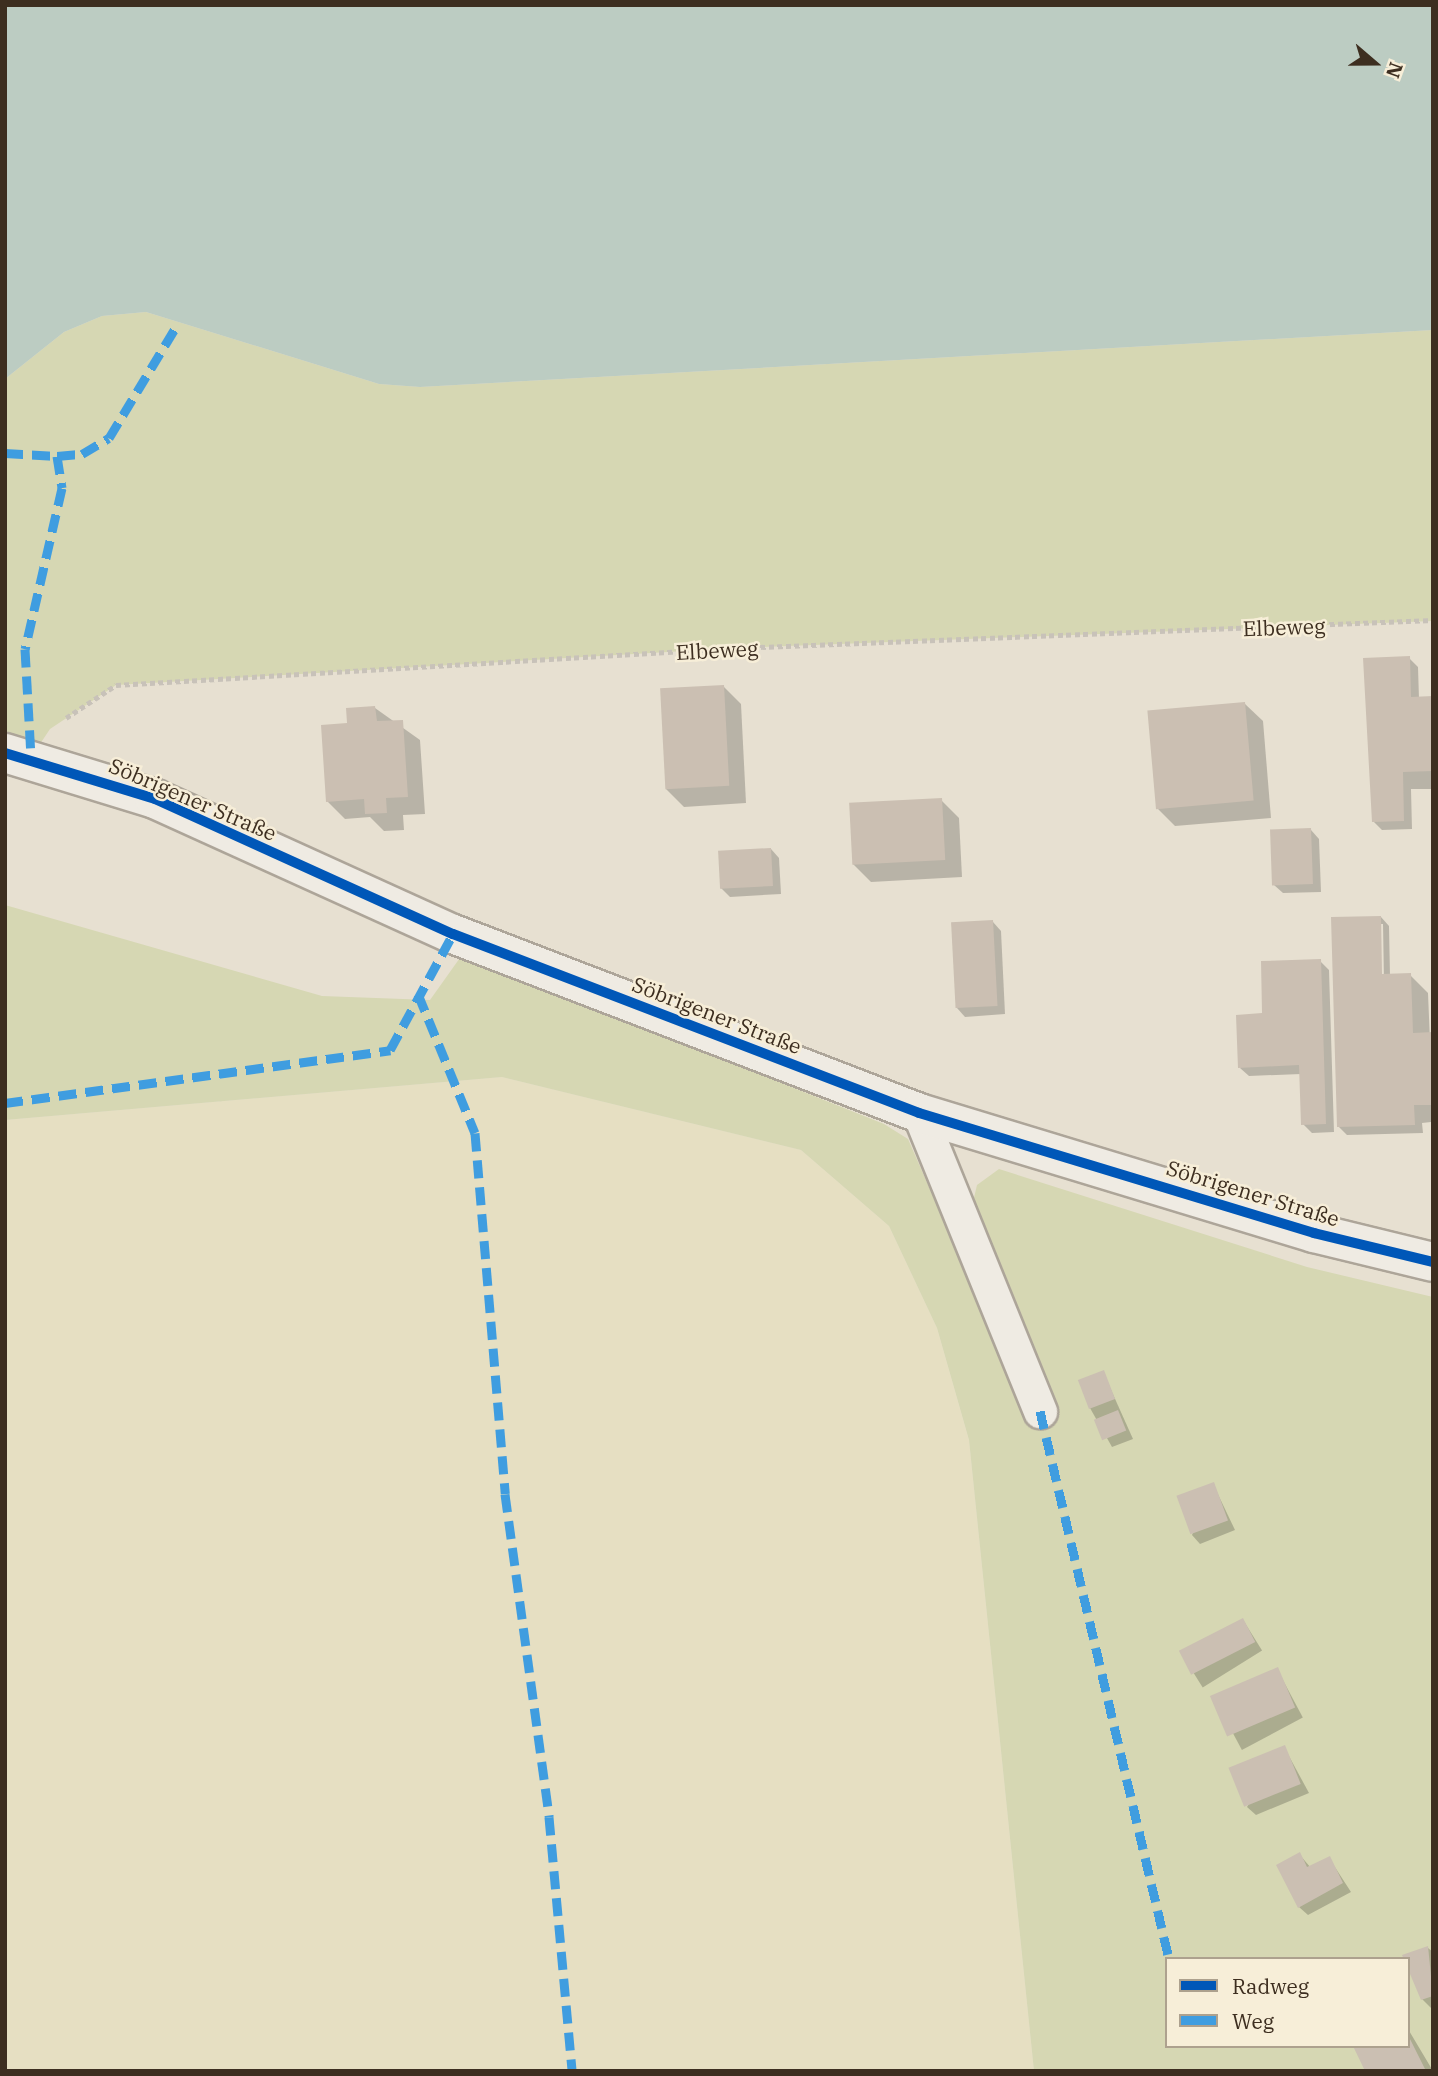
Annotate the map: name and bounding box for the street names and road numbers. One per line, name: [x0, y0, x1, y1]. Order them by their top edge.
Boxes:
street label: Elbeweg: [1242, 613, 1326, 641]
street label: Elbeweg: [675, 635, 759, 665]
street label: Söbrigener Straße: [106, 752, 280, 846]
street label: Söbrigener Straße: [629, 971, 805, 1059]
street label: Söbrigener Straße: [1164, 1155, 1342, 1231]

